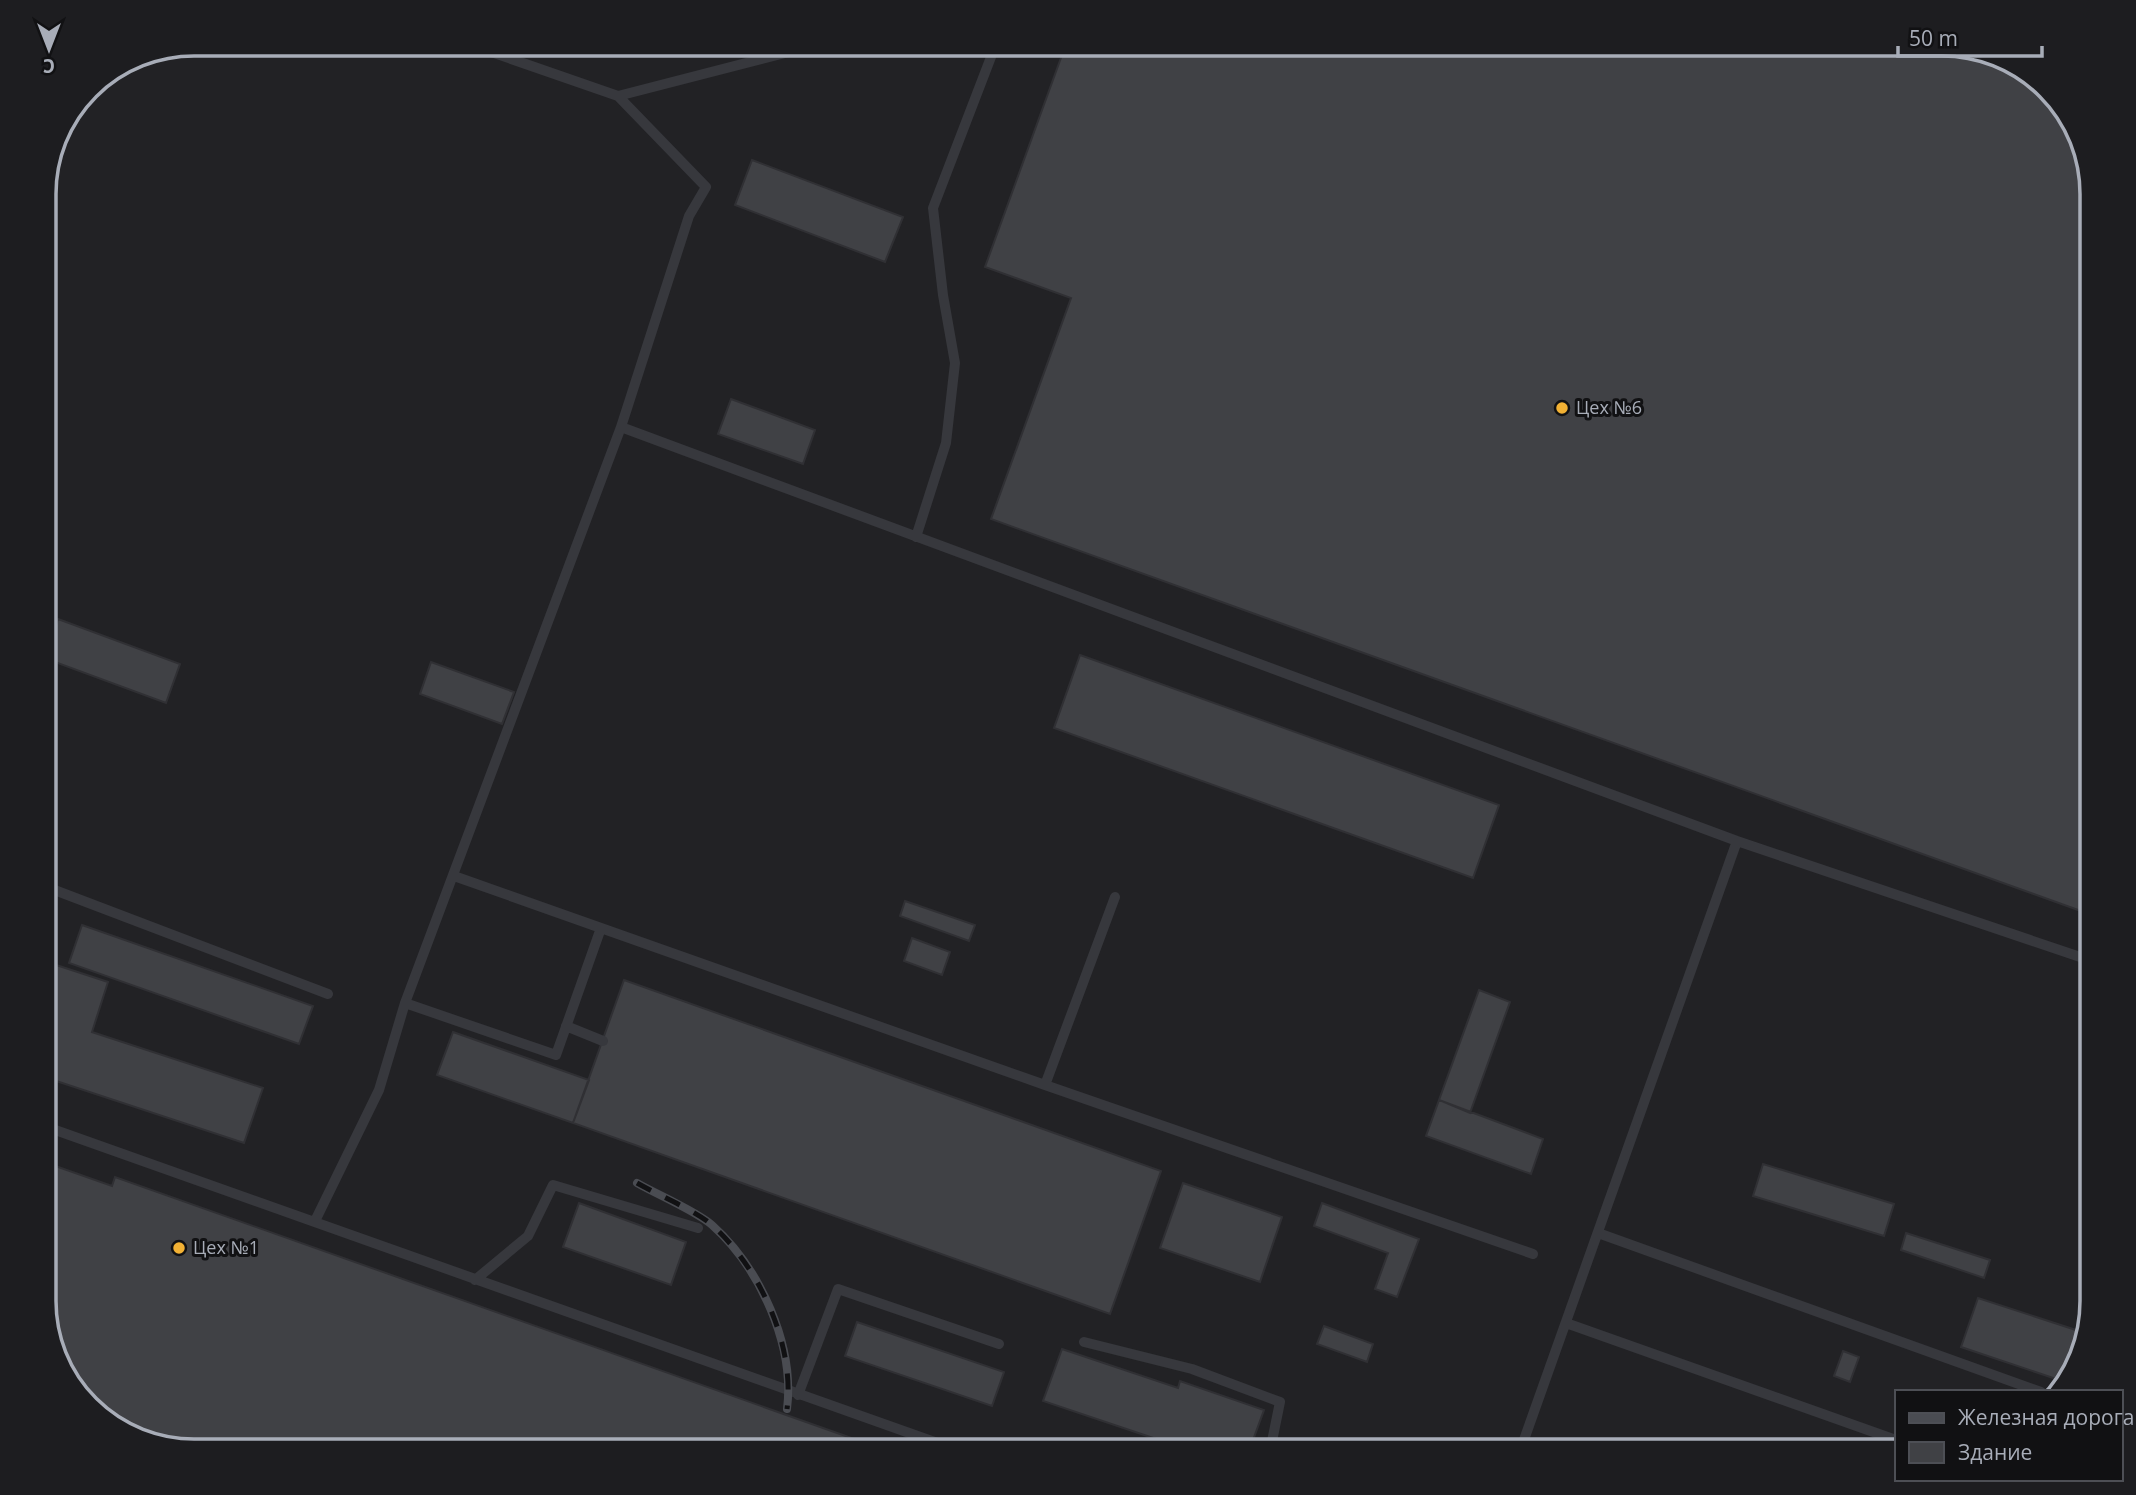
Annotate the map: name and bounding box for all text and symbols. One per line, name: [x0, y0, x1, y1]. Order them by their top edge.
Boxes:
north arrow: [14, 14, 84, 84]
scale bar: [1898, 14, 2042, 58]
text: 50 m: [1909, 24, 1958, 52]
text: С: [43, 53, 55, 79]
place label: Цех №6: [1576, 395, 1642, 419]
marker: Цех №6: [1554, 400, 1570, 416]
place label: Цех №1: [193, 1235, 259, 1259]
marker: Цех №1: [171, 1240, 187, 1256]
legend: [1895, 1390, 2122, 1481]
text: Железная дорога: [1958, 1403, 2134, 1431]
text: Здание: [1958, 1438, 2032, 1466]

